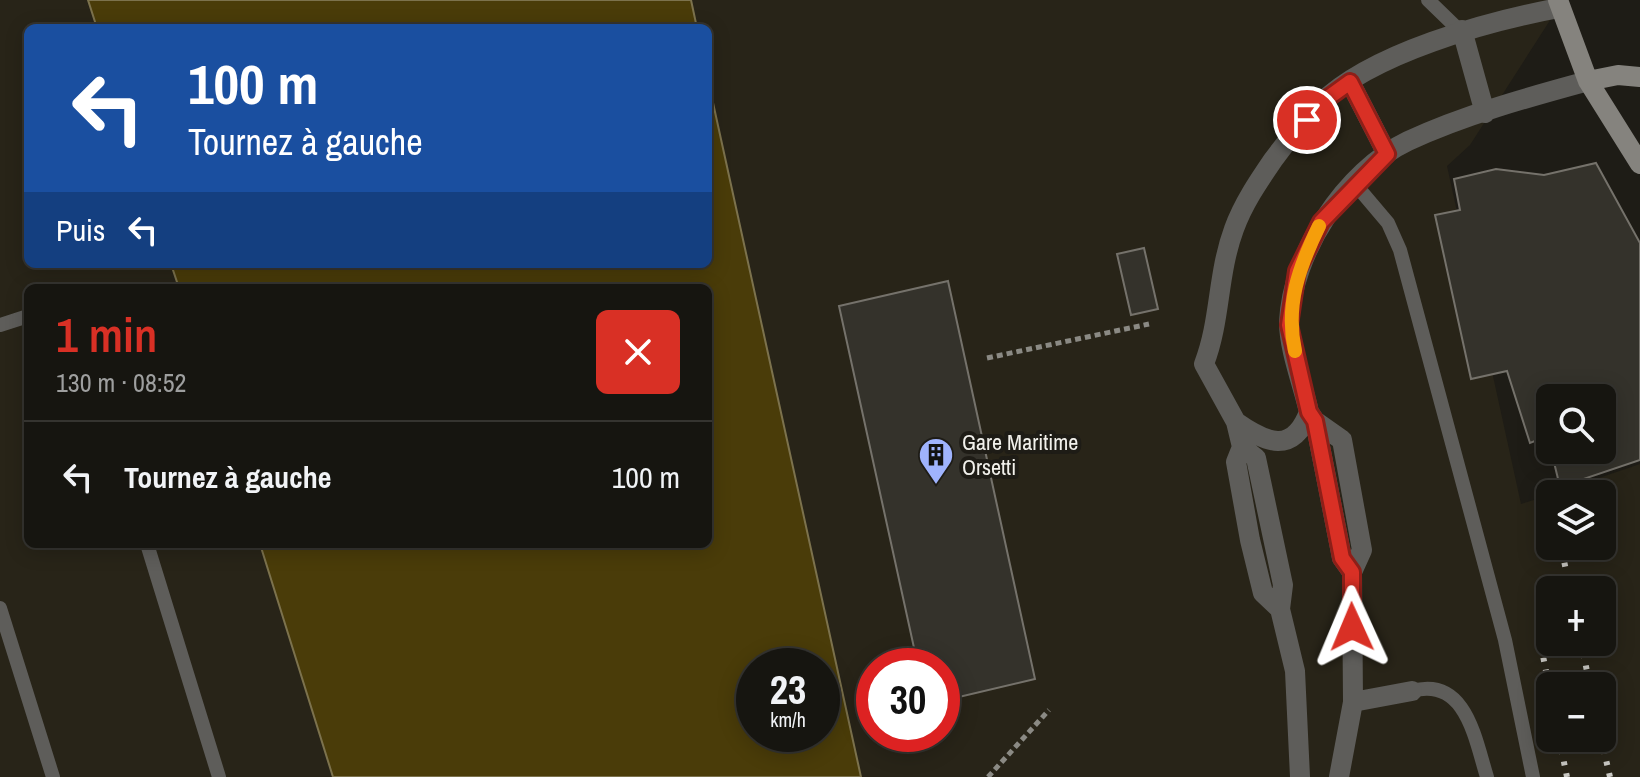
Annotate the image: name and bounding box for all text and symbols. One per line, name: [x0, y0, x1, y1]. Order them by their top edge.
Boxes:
text: 100 m: [188, 46, 318, 121]
icon: left: [56, 56, 160, 160]
pin: [1273, 86, 1341, 154]
icon: arrive: [1285, 98, 1329, 142]
text: Tournez à gauche: [188, 118, 423, 166]
icon: left: [121, 208, 165, 252]
text: Puis: [56, 210, 105, 250]
text: 1 min: [56, 302, 157, 367]
button: close: [596, 310, 680, 394]
text: 130 m · 08:52: [56, 365, 186, 400]
map controls: [1536, 384, 1616, 752]
button: search: [1536, 384, 1616, 464]
place label: Gare Maritime Orsetti: [962, 427, 1078, 482]
building icon: Gare Maritime Orsetti: [917, 436, 955, 486]
icon: left: [56, 455, 100, 499]
text: Tournez à gauche: [124, 457, 331, 497]
text: 100 m: [612, 457, 680, 497]
button: layers: [1536, 480, 1616, 560]
button: +: [1536, 576, 1616, 656]
position arrow: [1310, 585, 1394, 669]
speed limit sign: 30: [856, 648, 960, 752]
text: 23: [770, 663, 806, 716]
button: −: [1536, 672, 1616, 752]
text: km/h: [770, 706, 806, 733]

